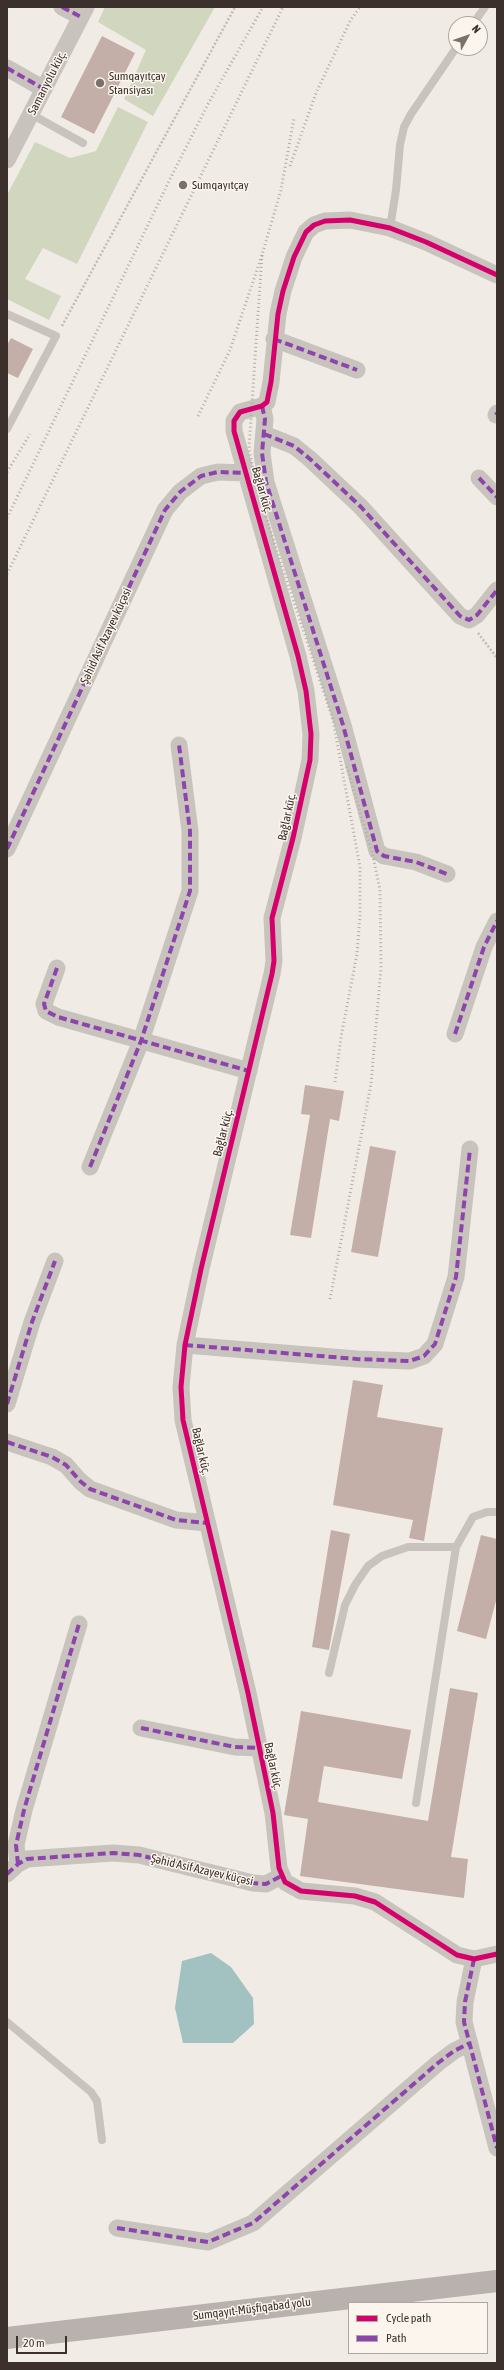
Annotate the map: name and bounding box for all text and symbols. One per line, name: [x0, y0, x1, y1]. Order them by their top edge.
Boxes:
north arrow: [448, 16, 488, 56]
text: N: [470, 23, 483, 35]
street label: Samanyolu küç.: [25, 49, 69, 117]
place label: Sumqayıtçay Stansiyası: [109, 69, 166, 97]
marker: Sumqayıtçay Stansiyası: [94, 77, 106, 89]
place label: Sumqayıtçay: [192, 178, 249, 192]
marker: Sumqayıtçay: [177, 179, 189, 191]
street label: Bağlar küç.: [248, 465, 276, 515]
street label: Şəhid Asif Azayev küçəsi: [77, 586, 135, 686]
street label: Bağlar küç.: [275, 792, 299, 842]
street label: Bağlar küç.: [210, 1108, 236, 1158]
street label: Bağlar küç.: [189, 1426, 213, 1476]
street label: Bağlar küç.: [261, 1741, 285, 1791]
street label: Şəhid Asif Azayev küçəsi: [149, 1851, 255, 1889]
street label: Sumqayıt-Müşfiqabad yolu: [192, 2295, 312, 2323]
legend: [348, 2302, 488, 2354]
text: Cycle path: [386, 2311, 431, 2325]
scale bar: [18, 2328, 69, 2354]
text: Path: [386, 2331, 407, 2345]
text: 20 m: [23, 2336, 45, 2350]

